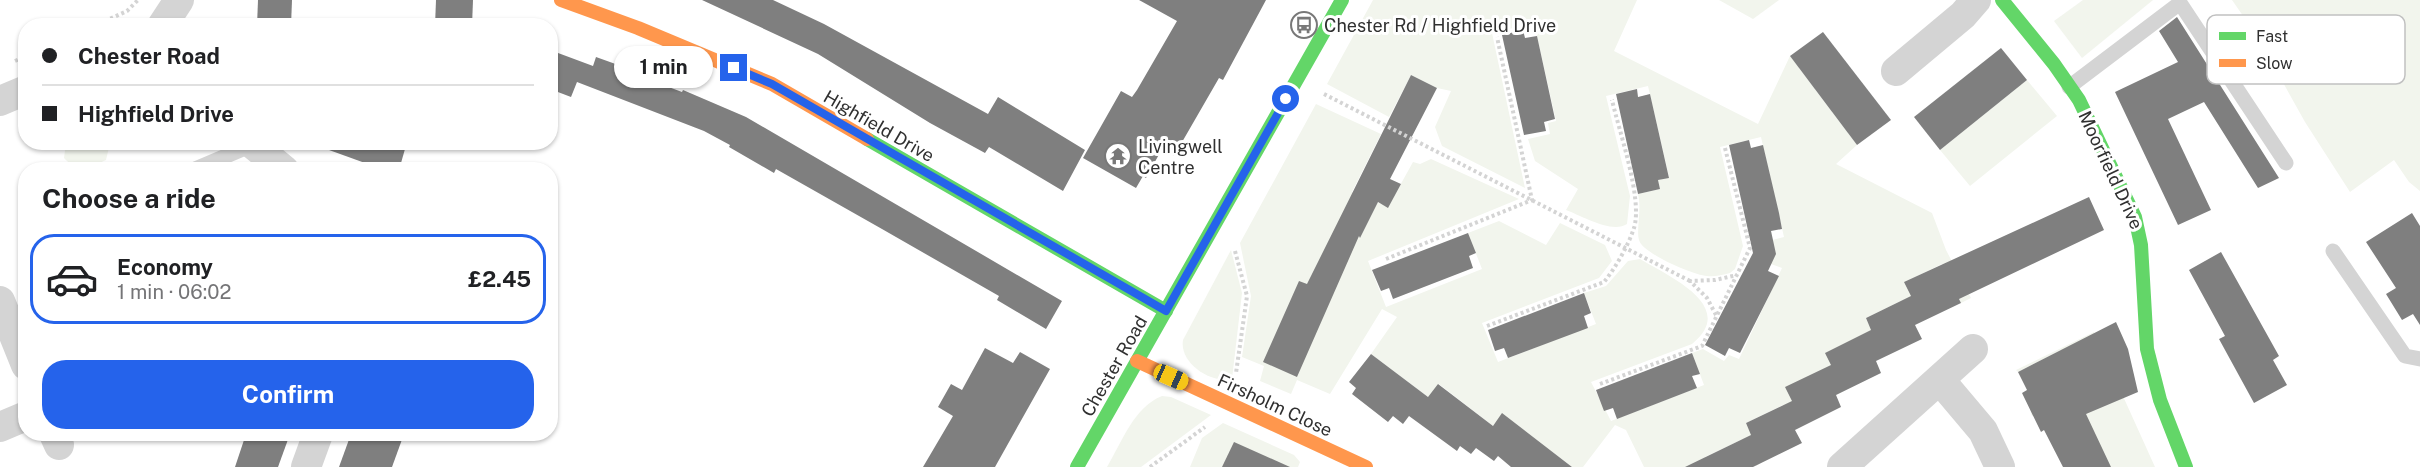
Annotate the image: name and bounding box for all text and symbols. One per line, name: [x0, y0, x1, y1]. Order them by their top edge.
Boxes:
bus stop icon: Chester Rd / Highfield Drive: [1289, 10, 1319, 40]
place label: Chester Rd / Highfield Drive: [1324, 15, 1556, 36]
legend: [2207, 15, 2405, 84]
text: Fast: [2256, 27, 2288, 46]
text: Chester Road: [78, 43, 220, 69]
callout: 1 min: [614, 47, 713, 89]
route end: [720, 54, 747, 81]
text: Slow: [2256, 54, 2293, 73]
text: 1 min: [639, 55, 688, 79]
route start: [1272, 85, 1299, 112]
street label: Highfield Drive: [820, 86, 938, 166]
text: Highfield Drive: [78, 101, 234, 127]
street label: Moorfield Drive: [2074, 108, 2148, 232]
place label: Livingwell Centre: [1138, 136, 1223, 178]
temple icon: Livingwell Centre: [1103, 141, 1133, 171]
text: Choose a ride: [42, 182, 216, 214]
icon: car: [45, 252, 99, 306]
text: Economy: [117, 254, 213, 280]
text: £2.45: [468, 266, 531, 292]
text: 1 min · 06:02: [117, 280, 231, 304]
street label: Chester Road: [1077, 312, 1151, 420]
button: Confirm: [42, 360, 534, 429]
car: [1151, 361, 1191, 393]
street label: Firsholm Close: [1214, 369, 1336, 441]

